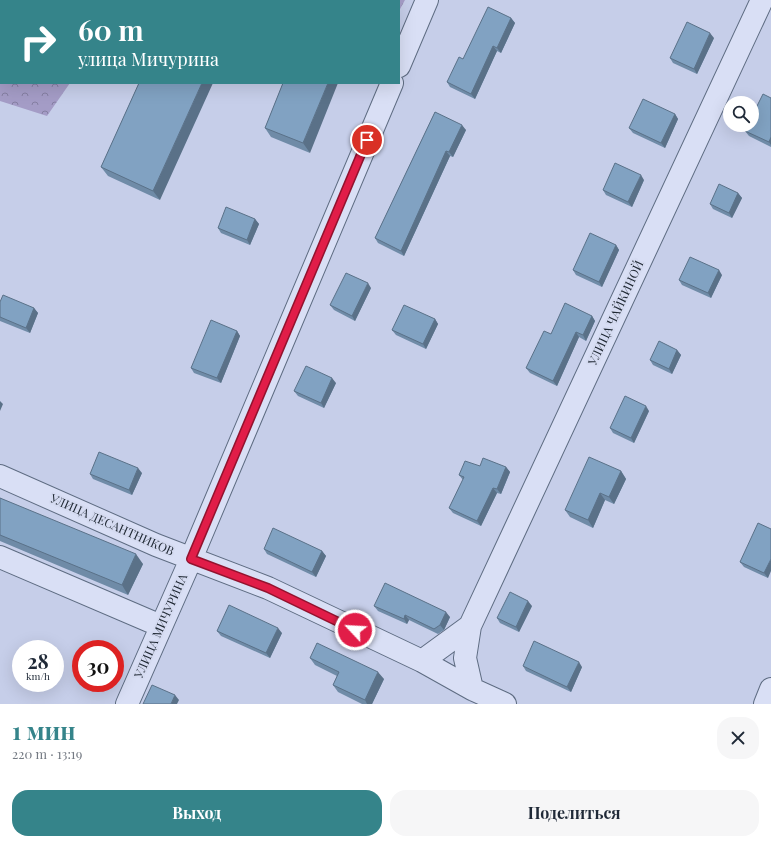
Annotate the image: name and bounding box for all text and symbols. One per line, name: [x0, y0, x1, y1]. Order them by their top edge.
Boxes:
text: 60 m: [78, 11, 144, 48]
icon: right: [12, 16, 64, 68]
text: улица Мичурина: [78, 47, 219, 71]
map controls: [723, 96, 759, 132]
button: search: [723, 96, 759, 132]
pin: [350, 123, 384, 157]
icon: arrive: [356, 129, 378, 151]
street label: УЛИЦА ЧАЙКИНОЙ: [583, 258, 646, 368]
street label: УЛИЦА ДЕСАНТНИКОВ: [47, 489, 177, 559]
street label: УЛИЦА МИЧУРИНА: [129, 570, 191, 681]
position arrow: [334, 609, 376, 651]
speed limit sign: 30: [72, 640, 124, 692]
text: 28: [27, 647, 49, 674]
text: km/h: [26, 669, 50, 683]
text: 1 мин: [12, 714, 76, 746]
button: close: [717, 717, 759, 759]
text: 220 m · 13:19: [12, 745, 82, 762]
button: Выход: [12, 790, 382, 836]
button: Поделиться: [390, 790, 759, 836]

